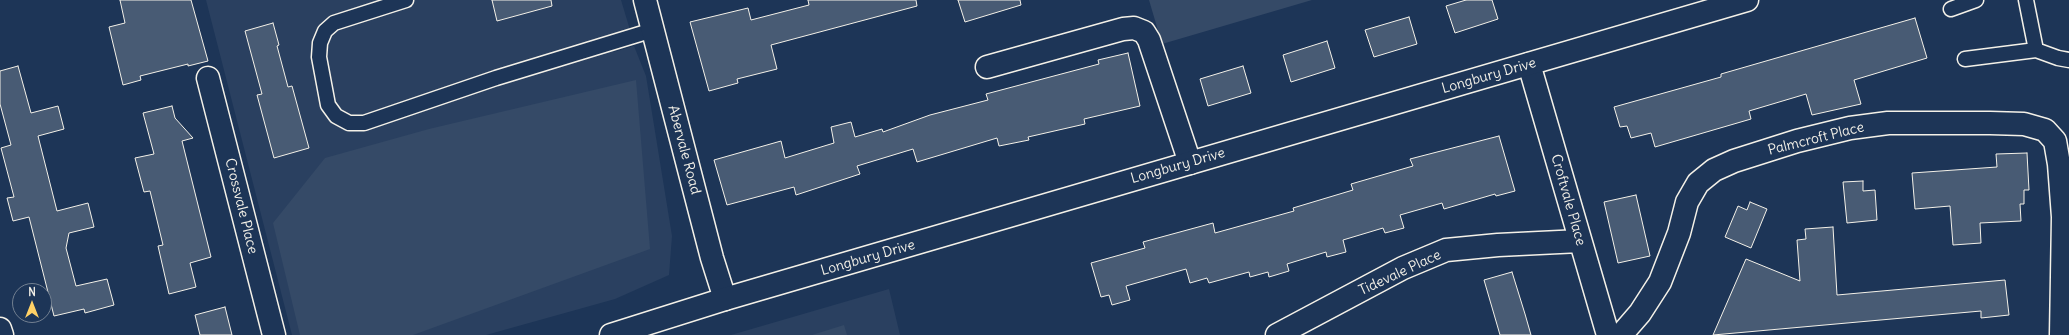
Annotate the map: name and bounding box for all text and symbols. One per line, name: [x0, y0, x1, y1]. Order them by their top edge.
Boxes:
street label: Longbury Drive: [1440, 55, 1538, 97]
street label: Abervale Road: [664, 104, 704, 196]
street label: Palmcroft Place: [1766, 119, 1866, 159]
street label: Longbury Drive: [1129, 145, 1227, 187]
street label: Croftvale Place: [1547, 152, 1589, 248]
street label: Crossvale Place: [221, 156, 261, 256]
street label: Longbury Drive: [819, 237, 917, 279]
street label: Tidevale Place: [1356, 247, 1444, 299]
north arrow: [12, 283, 52, 323]
text: N: [28, 285, 36, 299]

